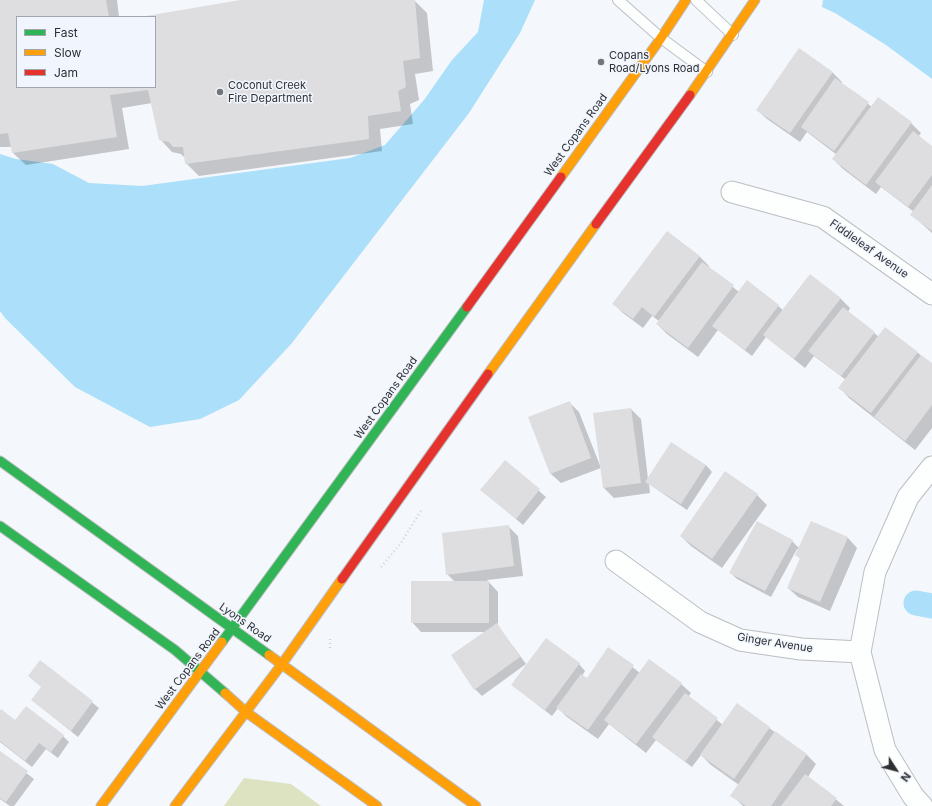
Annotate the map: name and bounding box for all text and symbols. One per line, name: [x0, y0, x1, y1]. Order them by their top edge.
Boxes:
legend: [16, 16, 156, 88]
text: Fast: [54, 25, 78, 40]
text: Slow: [54, 45, 81, 60]
place label: Copans Road/Lyons Road: [609, 49, 699, 75]
marker: Copans Road/Lyons Road: [596, 57, 606, 67]
text: Jam: [54, 65, 78, 80]
place label: Coconut Creek Fire Department: [228, 79, 312, 105]
marker: Coconut Creek Fire Department: [215, 87, 225, 97]
street label: West Copans Road: [542, 91, 610, 179]
street label: Fiddleleaf Avenue: [827, 217, 911, 281]
street label: West Copans Road: [352, 354, 420, 442]
street label: Lyons Road: [217, 600, 273, 646]
street label: West Copans Road: [153, 626, 223, 712]
street label: Ginger Avenue: [736, 631, 814, 655]
north arrow: [876, 750, 916, 790]
text: N: [898, 770, 914, 785]

